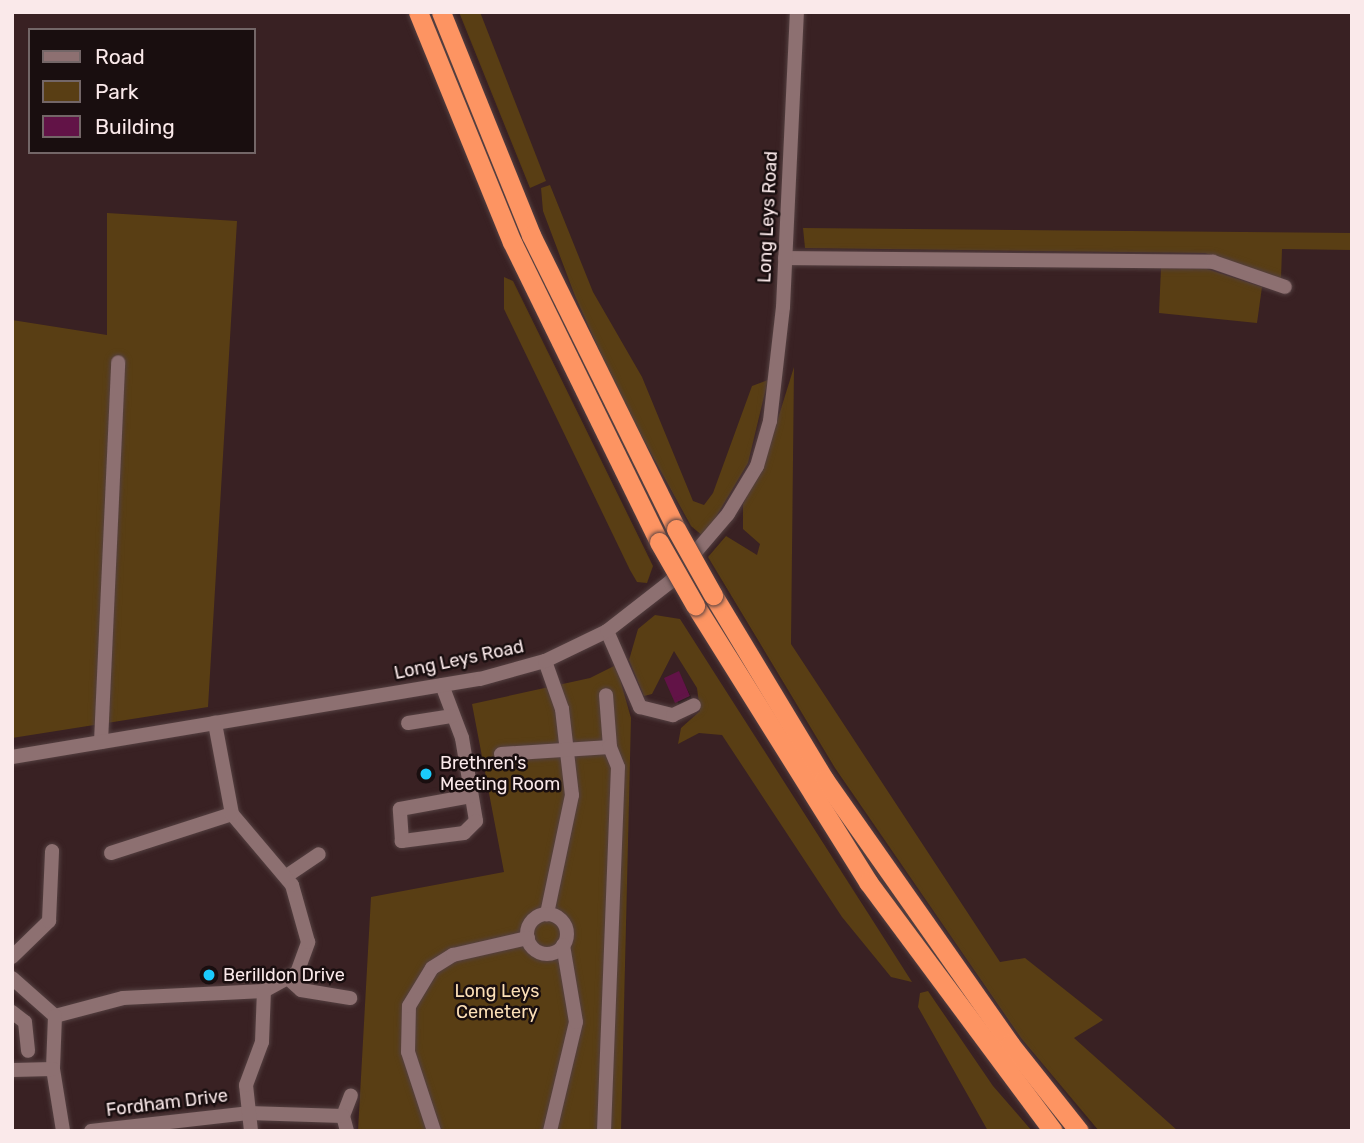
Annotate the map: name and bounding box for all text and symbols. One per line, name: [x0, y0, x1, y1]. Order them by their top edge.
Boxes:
legend: [28, 28, 256, 154]
text: Road: [95, 44, 145, 69]
text: Park: [95, 79, 139, 104]
text: Building: [95, 114, 175, 139]
street label: Long Leys Road: [754, 151, 782, 283]
street label: Long Leys Road: [392, 636, 526, 684]
place label: Brethren's Meeting Room: [440, 753, 560, 796]
marker: Brethren's Meeting Room: [418, 766, 434, 782]
place label: Berilldon Drive: [223, 964, 345, 986]
marker: Berilldon Drive: [201, 967, 217, 983]
park label: Long Leys Cemetery: [455, 981, 539, 1024]
street label: Fordham Drive: [105, 1085, 229, 1121]

